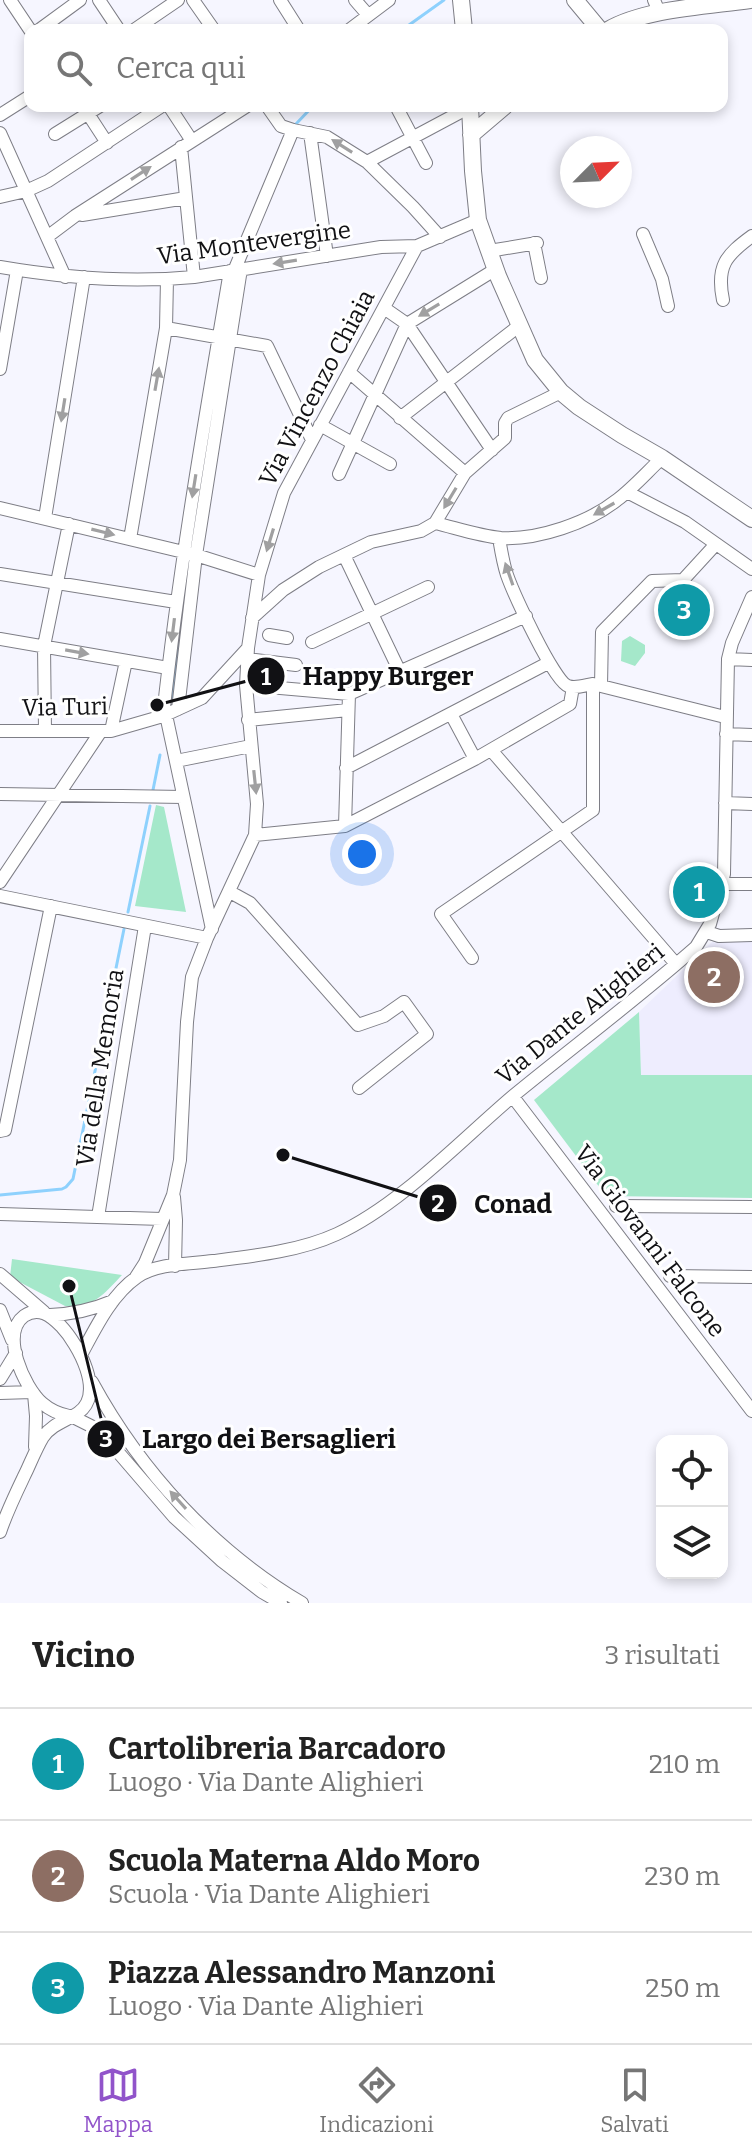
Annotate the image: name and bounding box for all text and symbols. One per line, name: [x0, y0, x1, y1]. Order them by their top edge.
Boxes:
search box: [24, 24, 728, 112]
icon: search: [52, 46, 96, 90]
text: Cerca qui: [116, 50, 246, 86]
north arrow: [560, 136, 632, 208]
one-way arrow: [331, 139, 353, 153]
one-way arrow: [130, 167, 152, 181]
street label: Via Montevergine: [155, 216, 353, 270]
one-way arrow: [272, 257, 297, 269]
street label: Via Vincenzo Chiaia: [253, 285, 381, 491]
one-way arrow: [418, 303, 440, 317]
one-way arrow: [152, 367, 164, 392]
one-way arrow: [56, 397, 68, 422]
one-way arrow: [187, 474, 200, 499]
one-way arrow: [443, 487, 457, 509]
one-way arrow: [592, 502, 615, 516]
one-way arrow: [91, 527, 116, 539]
one-way arrow: [263, 528, 276, 552]
one-way arrow: [502, 562, 514, 586]
pin: 3: [658, 580, 710, 640]
one-way arrow: [166, 617, 179, 642]
one-way arrow: [65, 646, 90, 659]
callout: Happy Burger: [246, 651, 489, 701]
text: Happy Burger: [303, 661, 473, 692]
text: 1: [261, 663, 272, 691]
street label: Via Turi: [22, 692, 108, 722]
one-way arrow: [248, 770, 261, 795]
your location: [342, 834, 382, 874]
pin: 1: [673, 862, 725, 922]
street label: Via Dante Alighieri: [490, 938, 670, 1090]
pin: 2: [688, 947, 740, 1007]
street label: Via della Memoria: [71, 967, 129, 1169]
street label: Via Giovanni Falcone: [569, 1140, 731, 1342]
callout: Conad: [418, 1178, 568, 1228]
text: Conad: [474, 1189, 552, 1220]
text: 2: [431, 1190, 445, 1218]
callout: Largo dei Bersaglieri: [86, 1414, 412, 1464]
text: Largo dei Bersaglieri: [142, 1424, 396, 1455]
text: 3: [99, 1425, 113, 1453]
map controls: [656, 1435, 728, 1579]
button: locate: [656, 1435, 728, 1507]
one-way arrow: [170, 1491, 187, 1511]
button: layers: [656, 1507, 728, 1579]
text: Vicino: [32, 1635, 135, 1676]
text: 3 risultati: [605, 1640, 720, 1671]
text: Cartolibreria Barcadoro: [108, 1731, 446, 1767]
text: 1: [52, 1749, 64, 1780]
text: 210 m: [649, 1749, 720, 1780]
text: Luogo · Via Dante Alighieri: [108, 1767, 424, 1798]
text: Scuola Materna Aldo Moro: [108, 1843, 480, 1879]
text: 2: [51, 1861, 65, 1892]
text: 230 m: [644, 1861, 720, 1892]
text: Scuola · Via Dante Alighieri: [108, 1879, 430, 1910]
text: Piazza Alessandro Manzoni: [108, 1955, 495, 1991]
text: 3: [51, 1973, 65, 2004]
text: 250 m: [645, 1973, 720, 2004]
text: Luogo · Via Dante Alighieri: [108, 1991, 424, 2022]
tab: Mappa: [83, 2063, 153, 2138]
tab: Indicazioni: [319, 2063, 434, 2138]
tab: Salvati: [600, 2063, 669, 2138]

